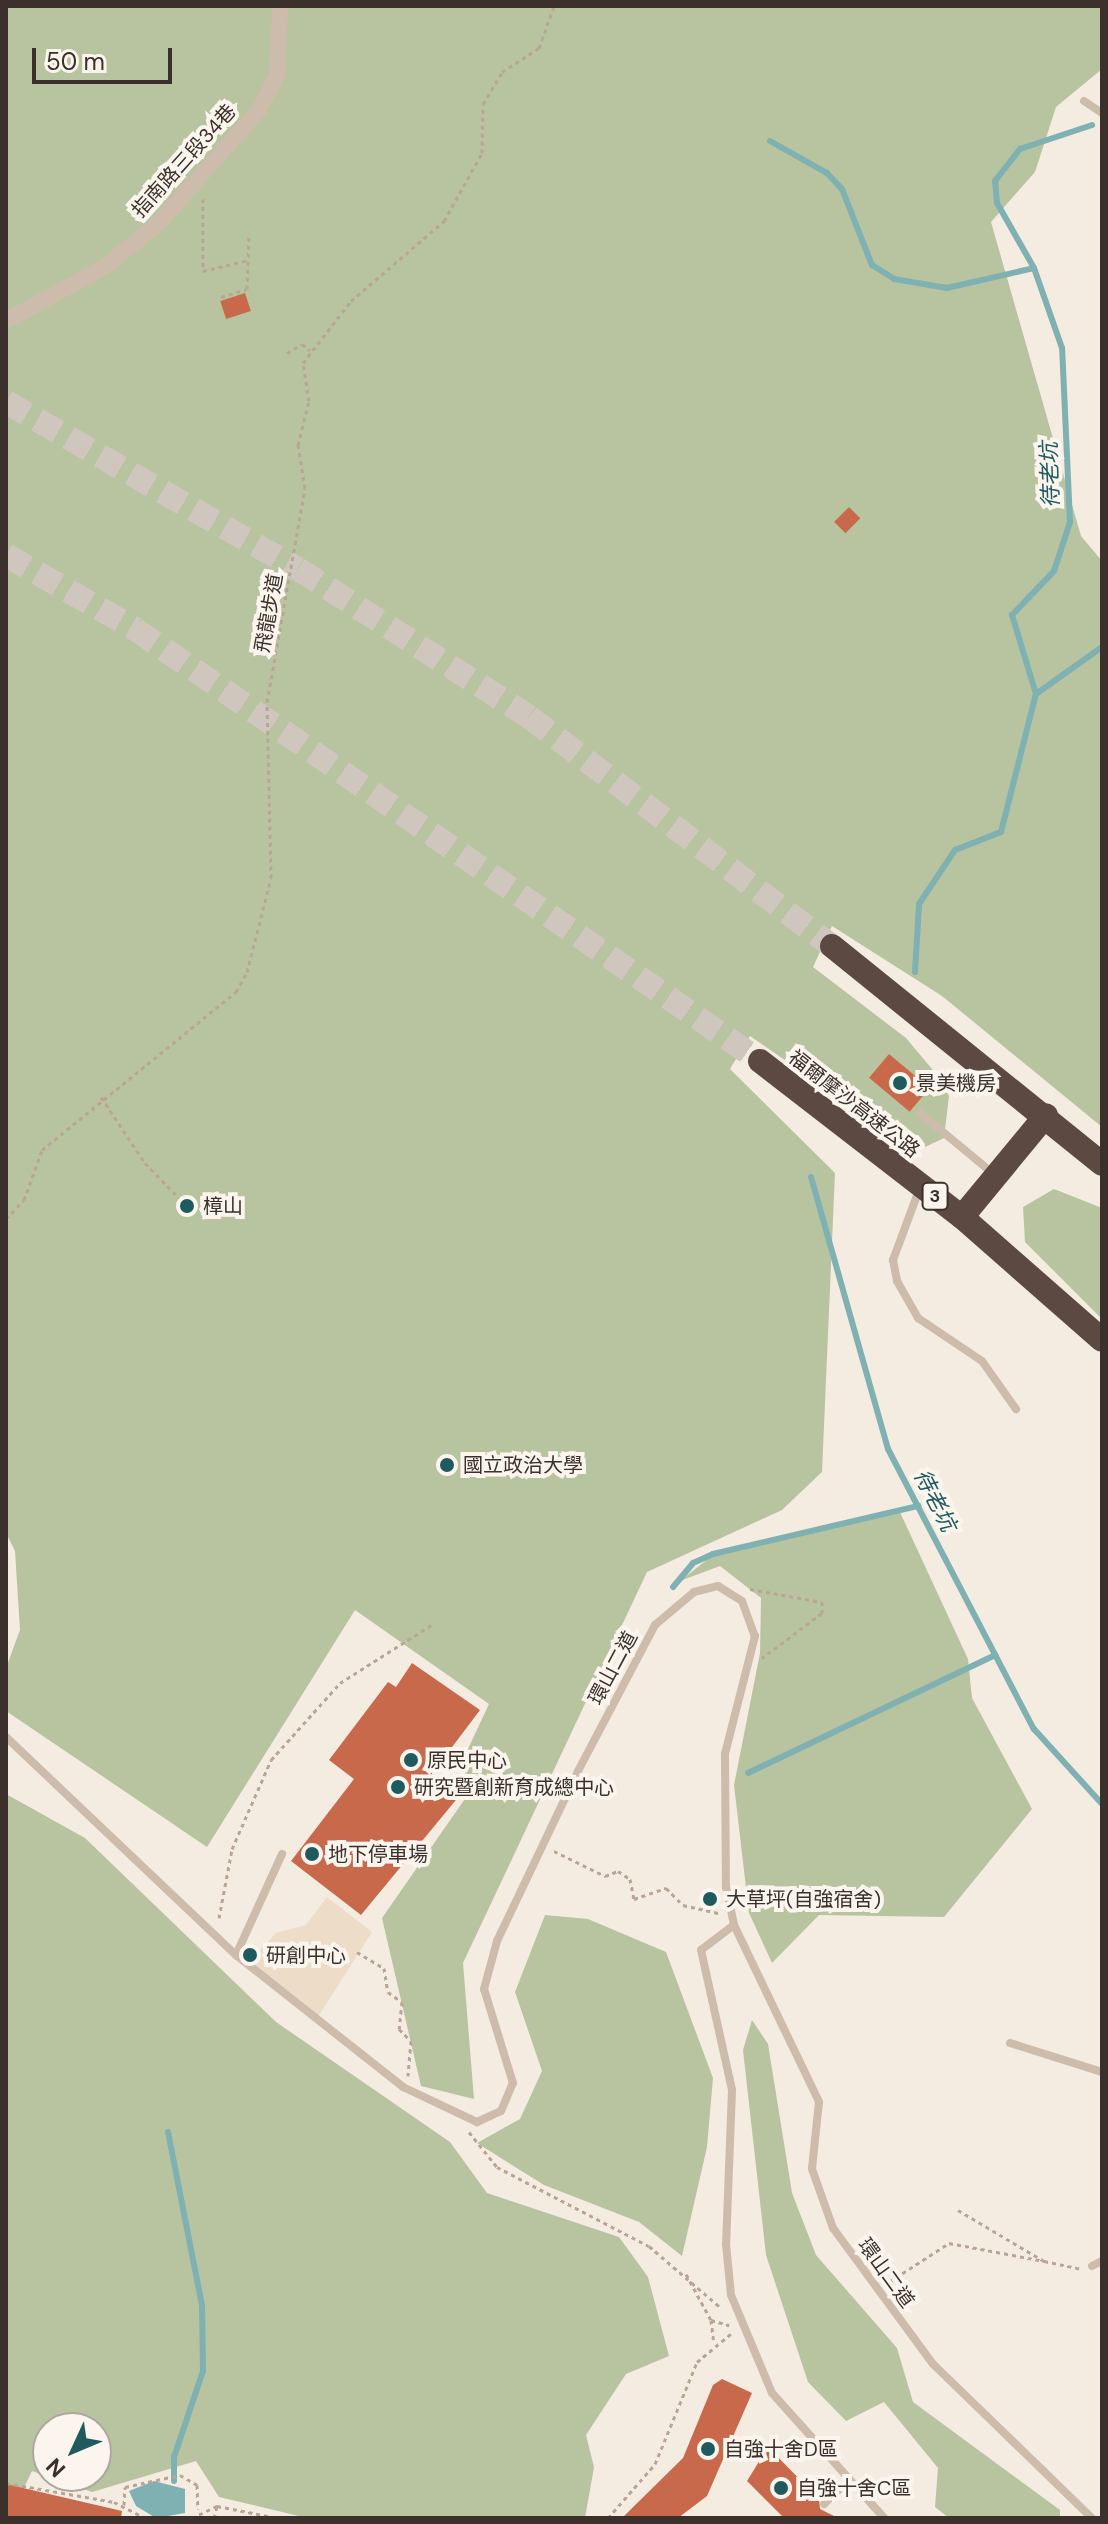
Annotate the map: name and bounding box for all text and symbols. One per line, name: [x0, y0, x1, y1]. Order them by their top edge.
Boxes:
scale bar: [36, 32, 176, 82]
text: 50 m: [46, 46, 105, 77]
street label: 指南路三段34巷: [127, 99, 241, 223]
water label: 待老坑: [1036, 442, 1064, 508]
street label: 飛龍步道: [250, 572, 288, 654]
street label: 福爾摩沙高速公路: [784, 1045, 924, 1163]
place label: 景美機房: [916, 1071, 996, 1095]
marker: 景美機房: [891, 1074, 909, 1092]
road number: 3: [921, 1182, 949, 1210]
place label: 樟山: [203, 1194, 243, 1218]
marker: 樟山: [178, 1197, 196, 1215]
place label: 國立政治大學: [463, 1453, 583, 1477]
marker: 國立政治大學: [438, 1456, 456, 1474]
water label: 待老坑: [908, 1465, 962, 1535]
street label: 環山二道: [584, 1627, 642, 1709]
place label: 原民中心: [427, 1748, 507, 1772]
marker: 原民中心: [402, 1751, 420, 1769]
place label: 研究暨創新育成總中心: [414, 1775, 614, 1799]
marker: 研究暨創新育成總中心: [389, 1778, 407, 1796]
place label: 地下停車場: [328, 1842, 428, 1866]
marker: 地下停車場: [303, 1845, 321, 1863]
place label: 大草坪(自強宿舍): [726, 1887, 881, 1911]
marker: 大草坪(自強宿舍): [701, 1890, 719, 1908]
place label: 研創中心: [266, 1943, 346, 1967]
marker: 研創中心: [241, 1946, 259, 1964]
street label: 環山二道: [853, 2234, 919, 2312]
north arrow: [32, 2412, 112, 2492]
place label: 自強十舍D區: [724, 2437, 838, 2461]
marker: 自強十舍D區: [699, 2440, 717, 2458]
text: N: [40, 2452, 72, 2483]
place label: 自強十舍C區: [797, 2476, 911, 2500]
marker: 自強十舍C區: [772, 2479, 790, 2497]

